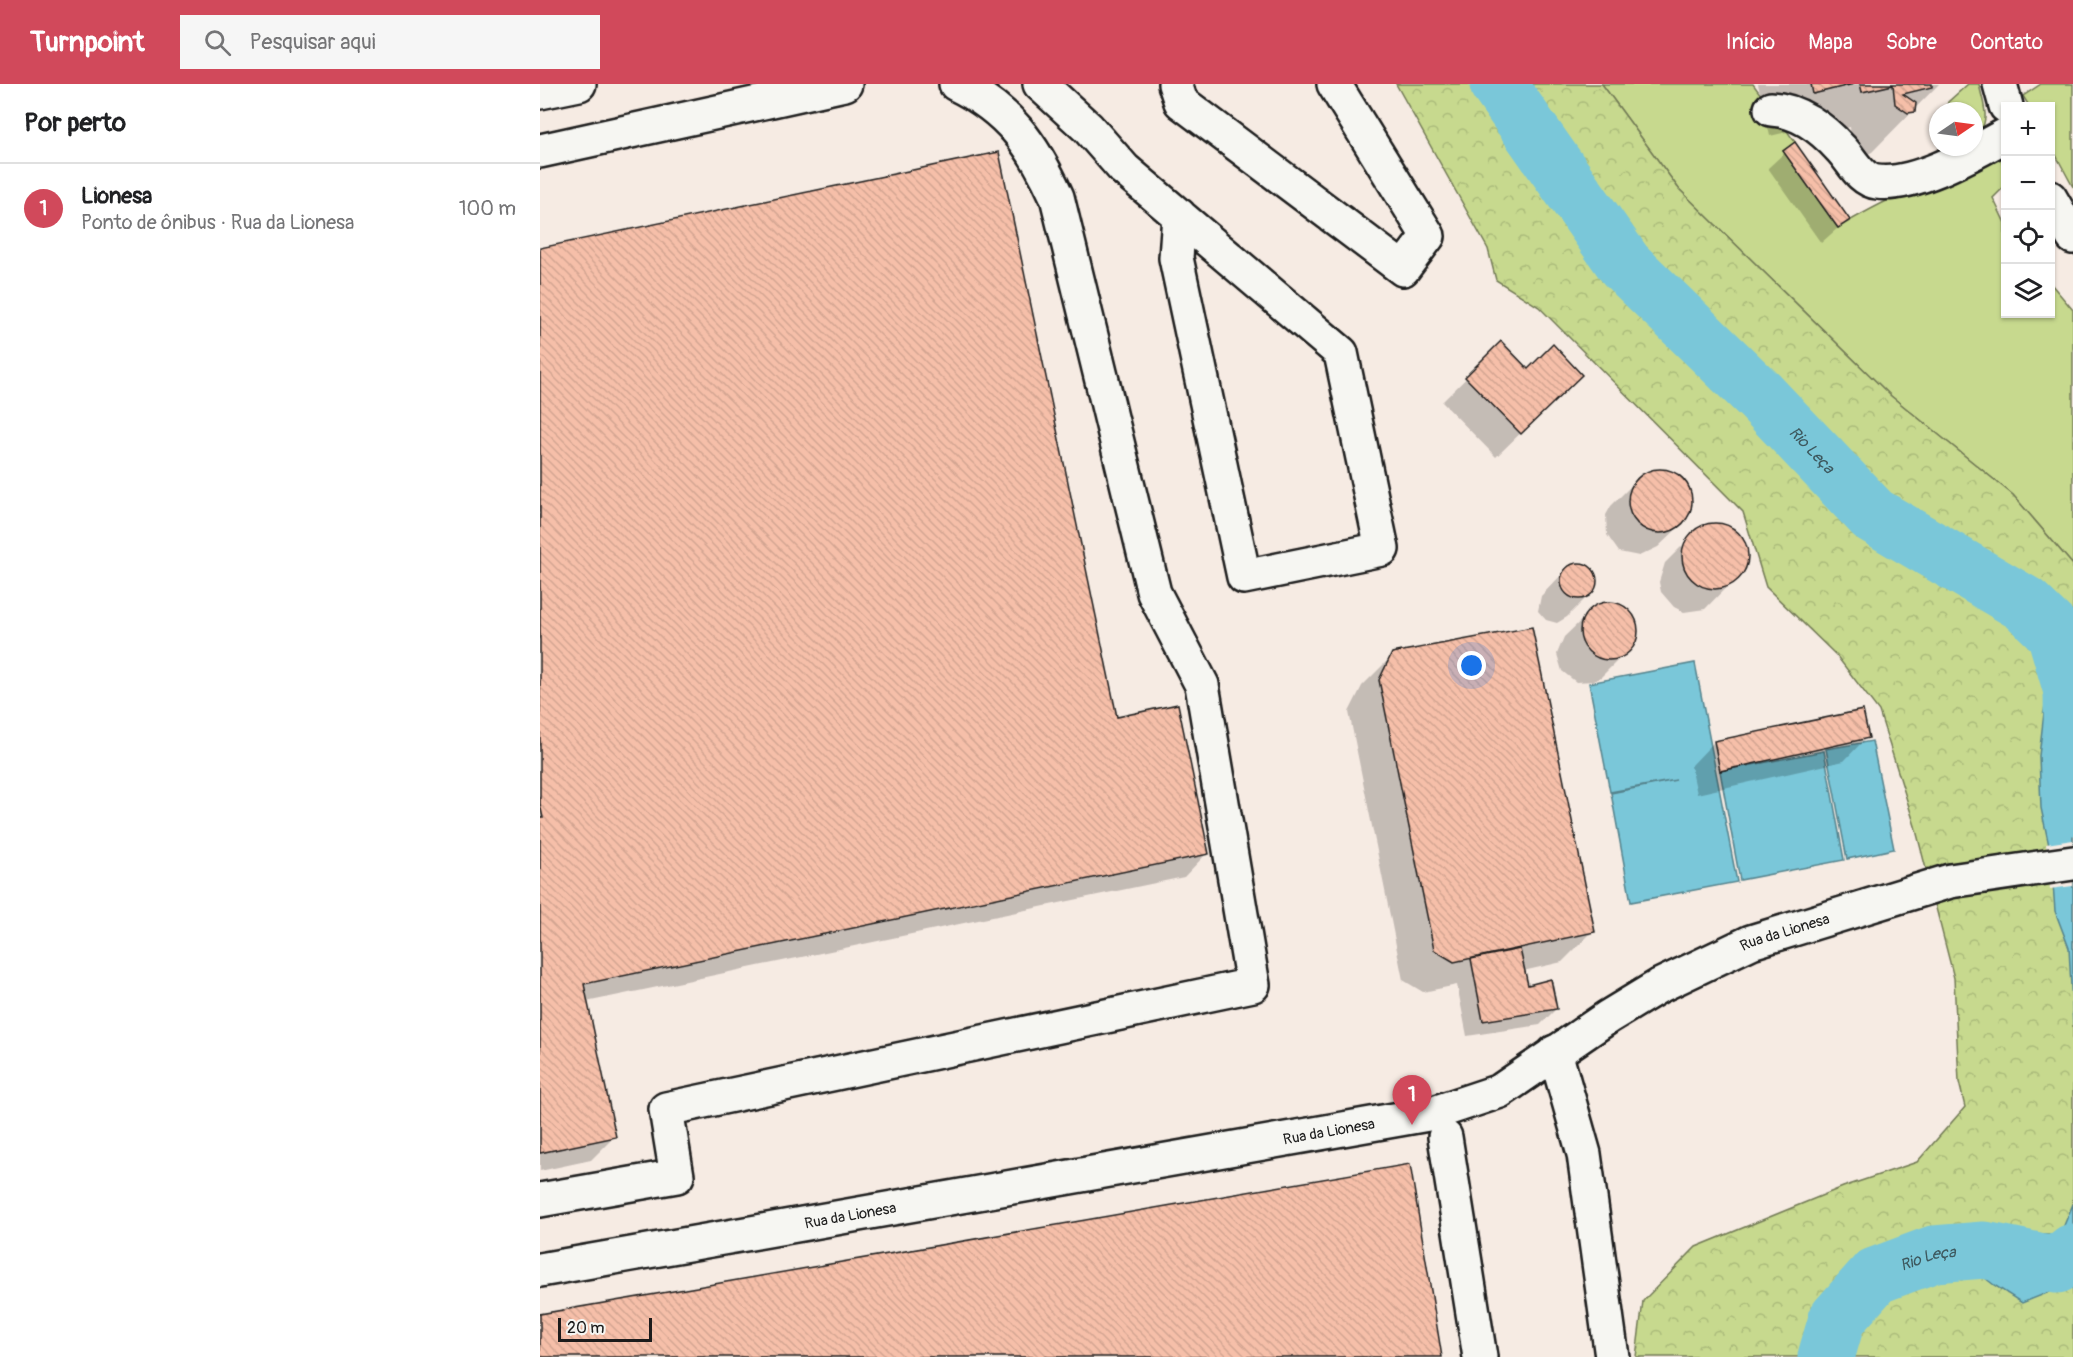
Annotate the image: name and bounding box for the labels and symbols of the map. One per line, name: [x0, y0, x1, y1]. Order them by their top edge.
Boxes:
north arrow: [1929, 102, 1983, 156]
water label: Rio Leça: [1785, 423, 1839, 479]
your location: [1457, 651, 1486, 680]
street label: Rua da Lionesa: [1737, 909, 1832, 955]
pin: 1: [1392, 1076, 1432, 1125]
street label: Rua da Lionesa: [1282, 1114, 1376, 1149]
street label: Rua da Lionesa: [803, 1198, 898, 1233]
water label: Rio Leça: [1897, 1242, 1958, 1276]
scale bar: [558, 1315, 652, 1342]

